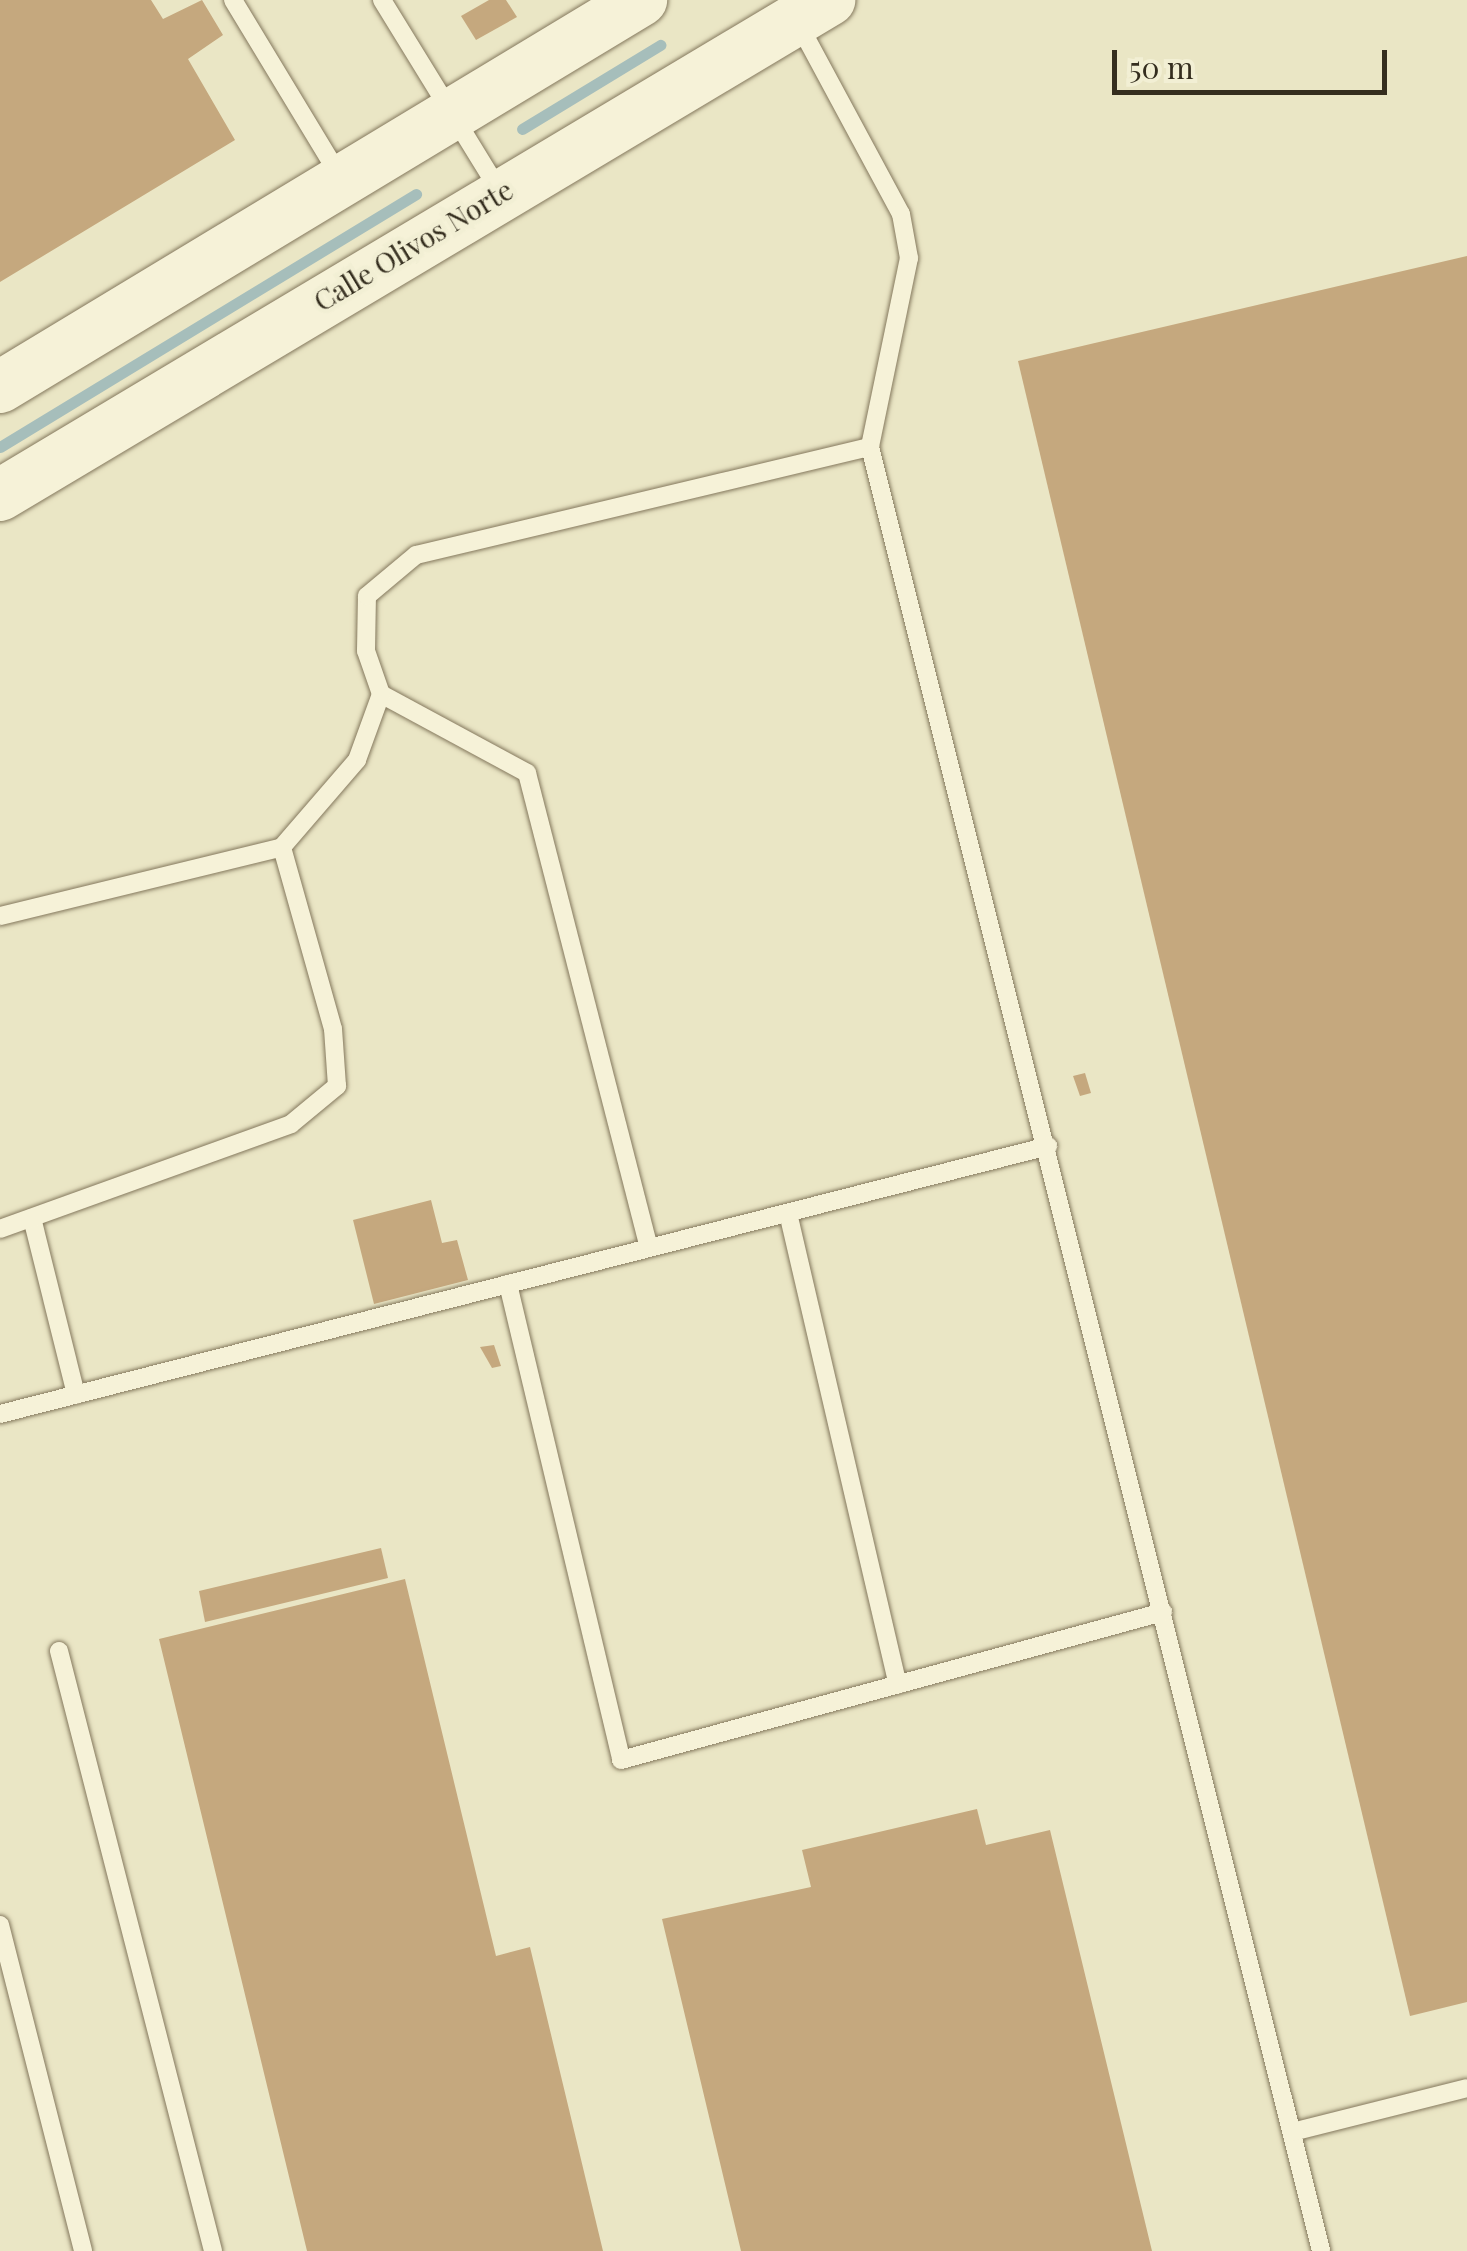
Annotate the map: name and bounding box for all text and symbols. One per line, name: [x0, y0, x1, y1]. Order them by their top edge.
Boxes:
scale bar: [1117, 30, 1392, 92]
text: 50 m: [1129, 47, 1194, 87]
street label: Calle Olivos Norte: [307, 172, 519, 318]

